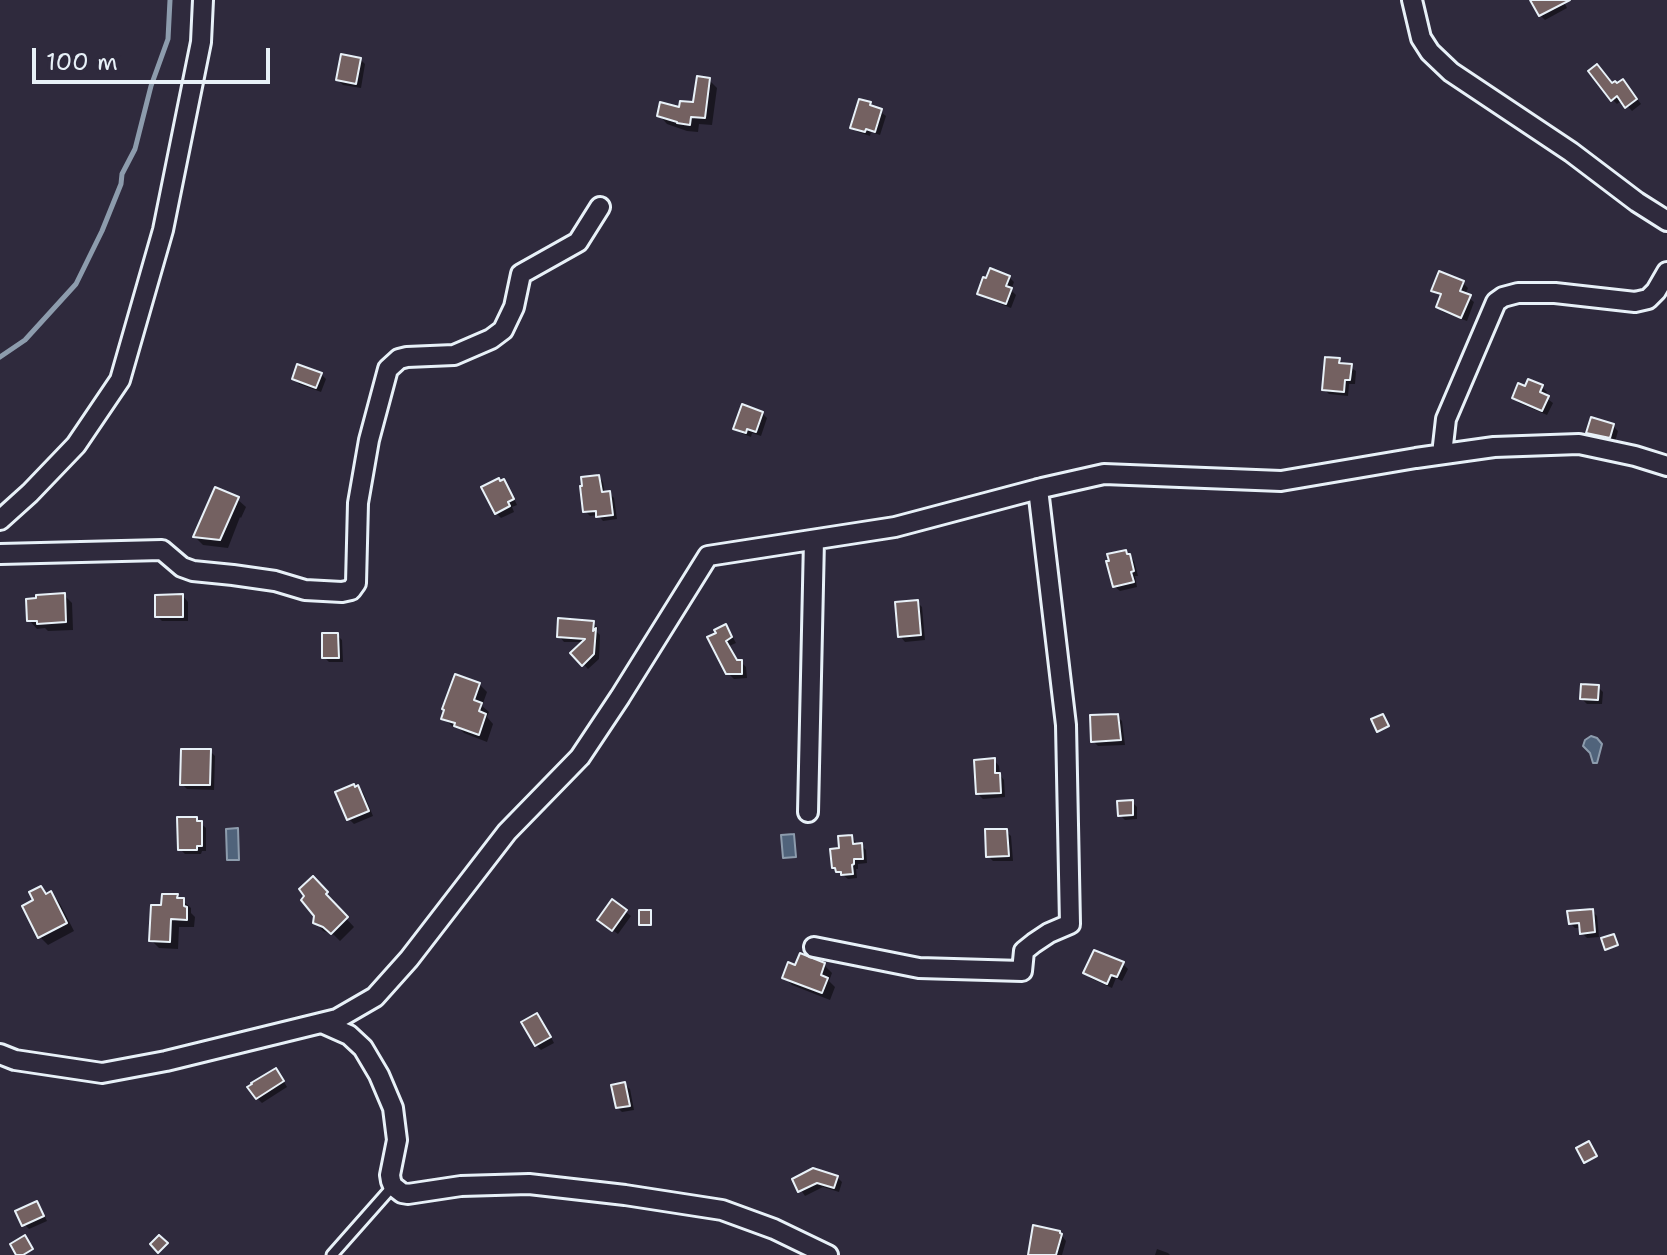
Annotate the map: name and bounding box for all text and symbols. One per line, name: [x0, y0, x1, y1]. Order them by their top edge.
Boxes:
scale bar: [36, 32, 274, 82]
text: 100 m: [46, 46, 118, 78]

